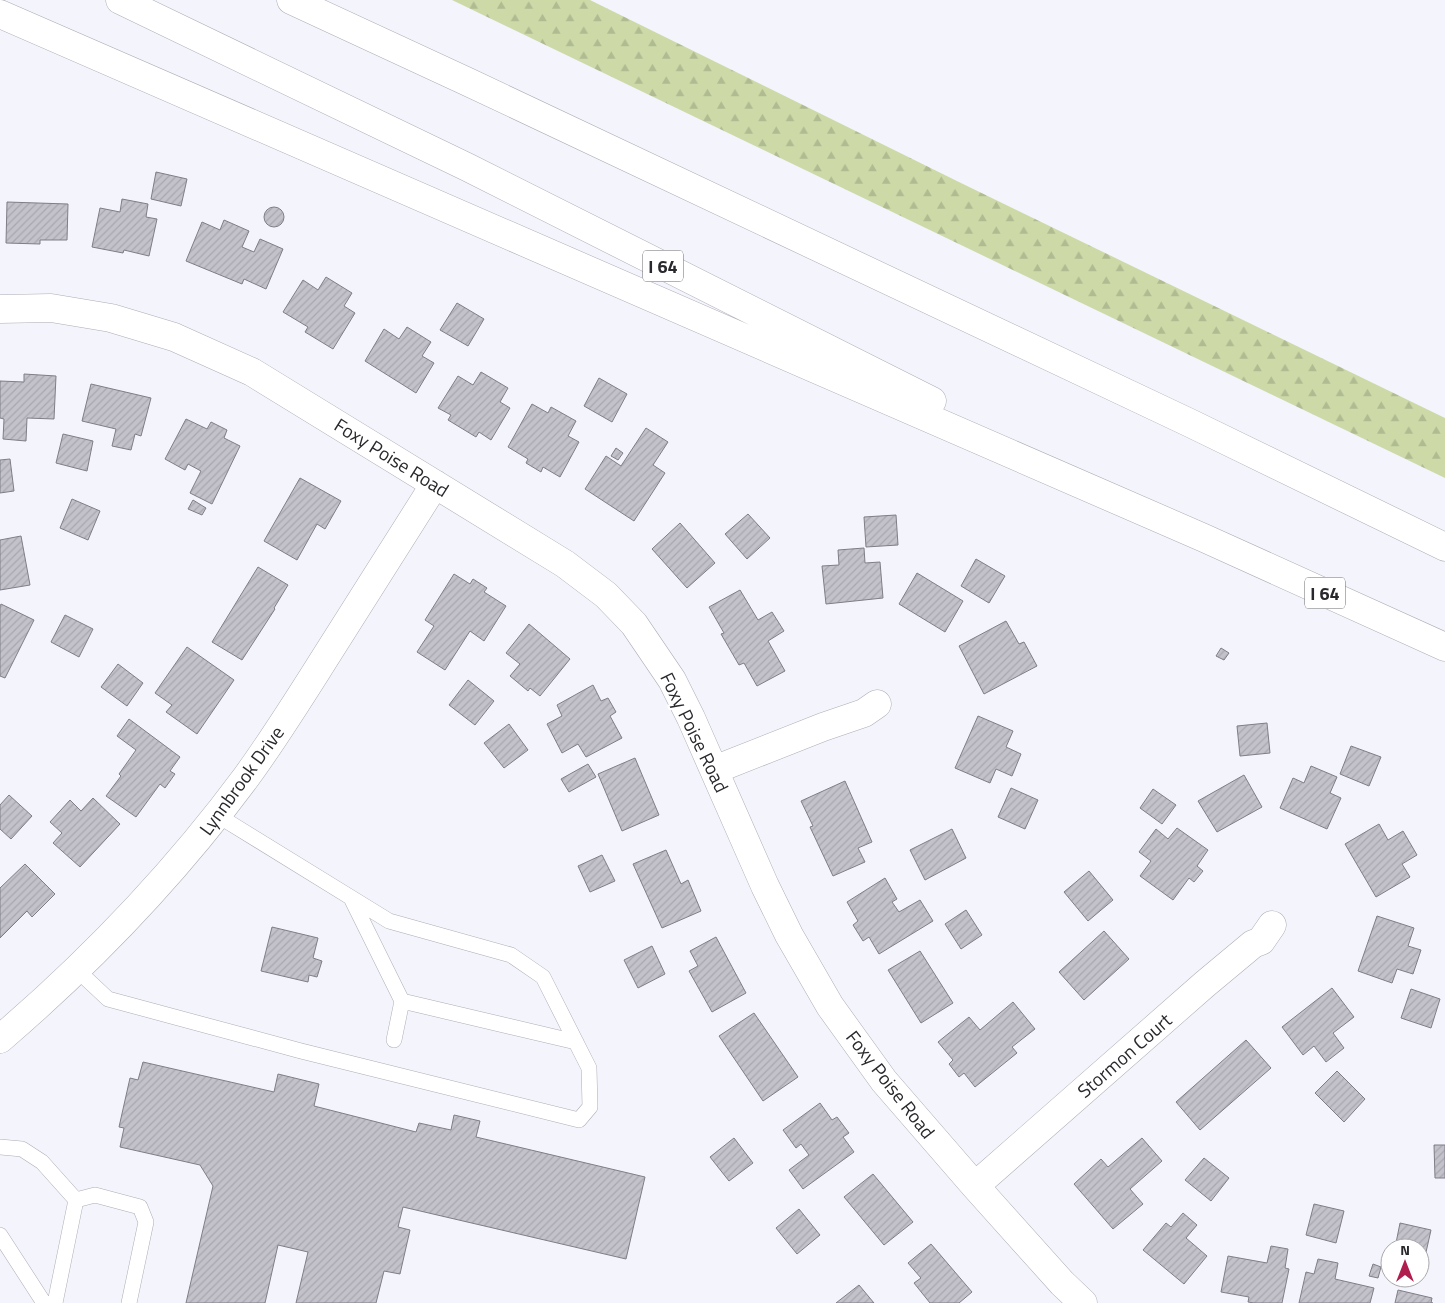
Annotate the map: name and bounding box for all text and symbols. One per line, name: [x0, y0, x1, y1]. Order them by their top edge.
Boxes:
road number: I 64: [643, 250, 683, 282]
street label: Foxy Poise Road: [329, 410, 455, 504]
road number: I 64: [1305, 578, 1345, 608]
street label: Foxy Poise Road: [653, 667, 737, 797]
street label: Lynnbrook Drive: [191, 719, 291, 841]
street label: Stormon Court: [1070, 1005, 1178, 1104]
street label: Foxy Poise Road: [839, 1024, 943, 1144]
north arrow: [1380, 1238, 1430, 1288]
text: N: [1400, 1239, 1410, 1260]

